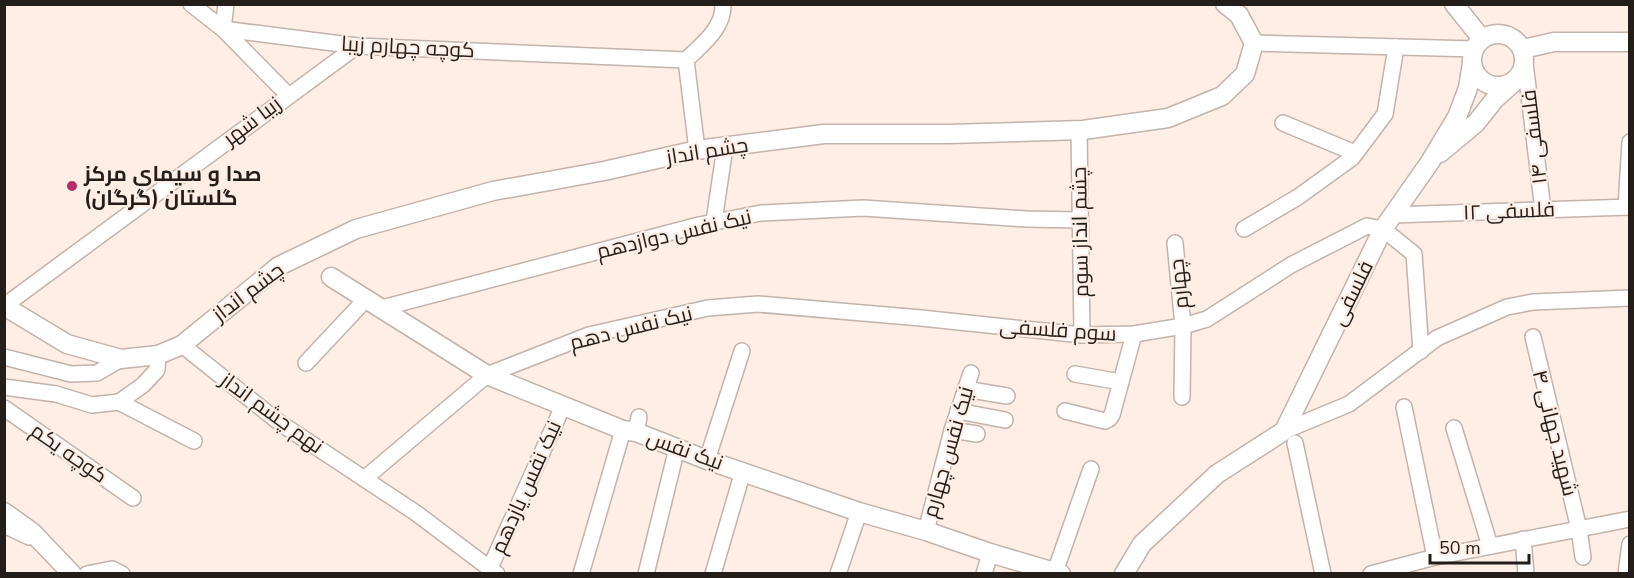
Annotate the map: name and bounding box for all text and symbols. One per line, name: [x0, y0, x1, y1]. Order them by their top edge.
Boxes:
street label: کوچه چهارم زیبا: [340, 30, 476, 64]
street label: ۱۴ فلسفی: [1514, 88, 1554, 186]
street label: زیبا شهر: [216, 90, 287, 153]
street label: چشم انداز: [663, 131, 750, 171]
place label: صدا و سیمای مرکز گلستان (گرگان): [83, 160, 262, 212]
street label: چشم انداز سوم: [1065, 166, 1095, 298]
marker: صدا و سیمای مرکز گلستان (گرگان): [65, 179, 79, 193]
street label: ۱۲ فلسفی: [1462, 195, 1556, 227]
street label: نیک نفس دوازدهم: [594, 203, 754, 265]
street label: چشم انداز: [206, 256, 289, 329]
street label: فلسفی: [1324, 256, 1380, 330]
street label: چهارم: [1162, 257, 1196, 311]
street label: نیک نفس دهم: [567, 299, 695, 357]
street label: سوم فلسفی: [999, 312, 1117, 348]
street label: نهم چشم انداز: [214, 365, 329, 460]
street label: ۴ شهید جهانی: [1526, 367, 1584, 499]
street label: نیک نفس چهارم: [916, 383, 980, 521]
street label: کوچه یکم: [25, 416, 113, 490]
street label: نیک نفس یازدهم: [484, 416, 568, 558]
street label: نیک نفس: [643, 423, 727, 477]
scale bar: [1430, 527, 1529, 565]
text: 50 m: [1439, 536, 1481, 560]

